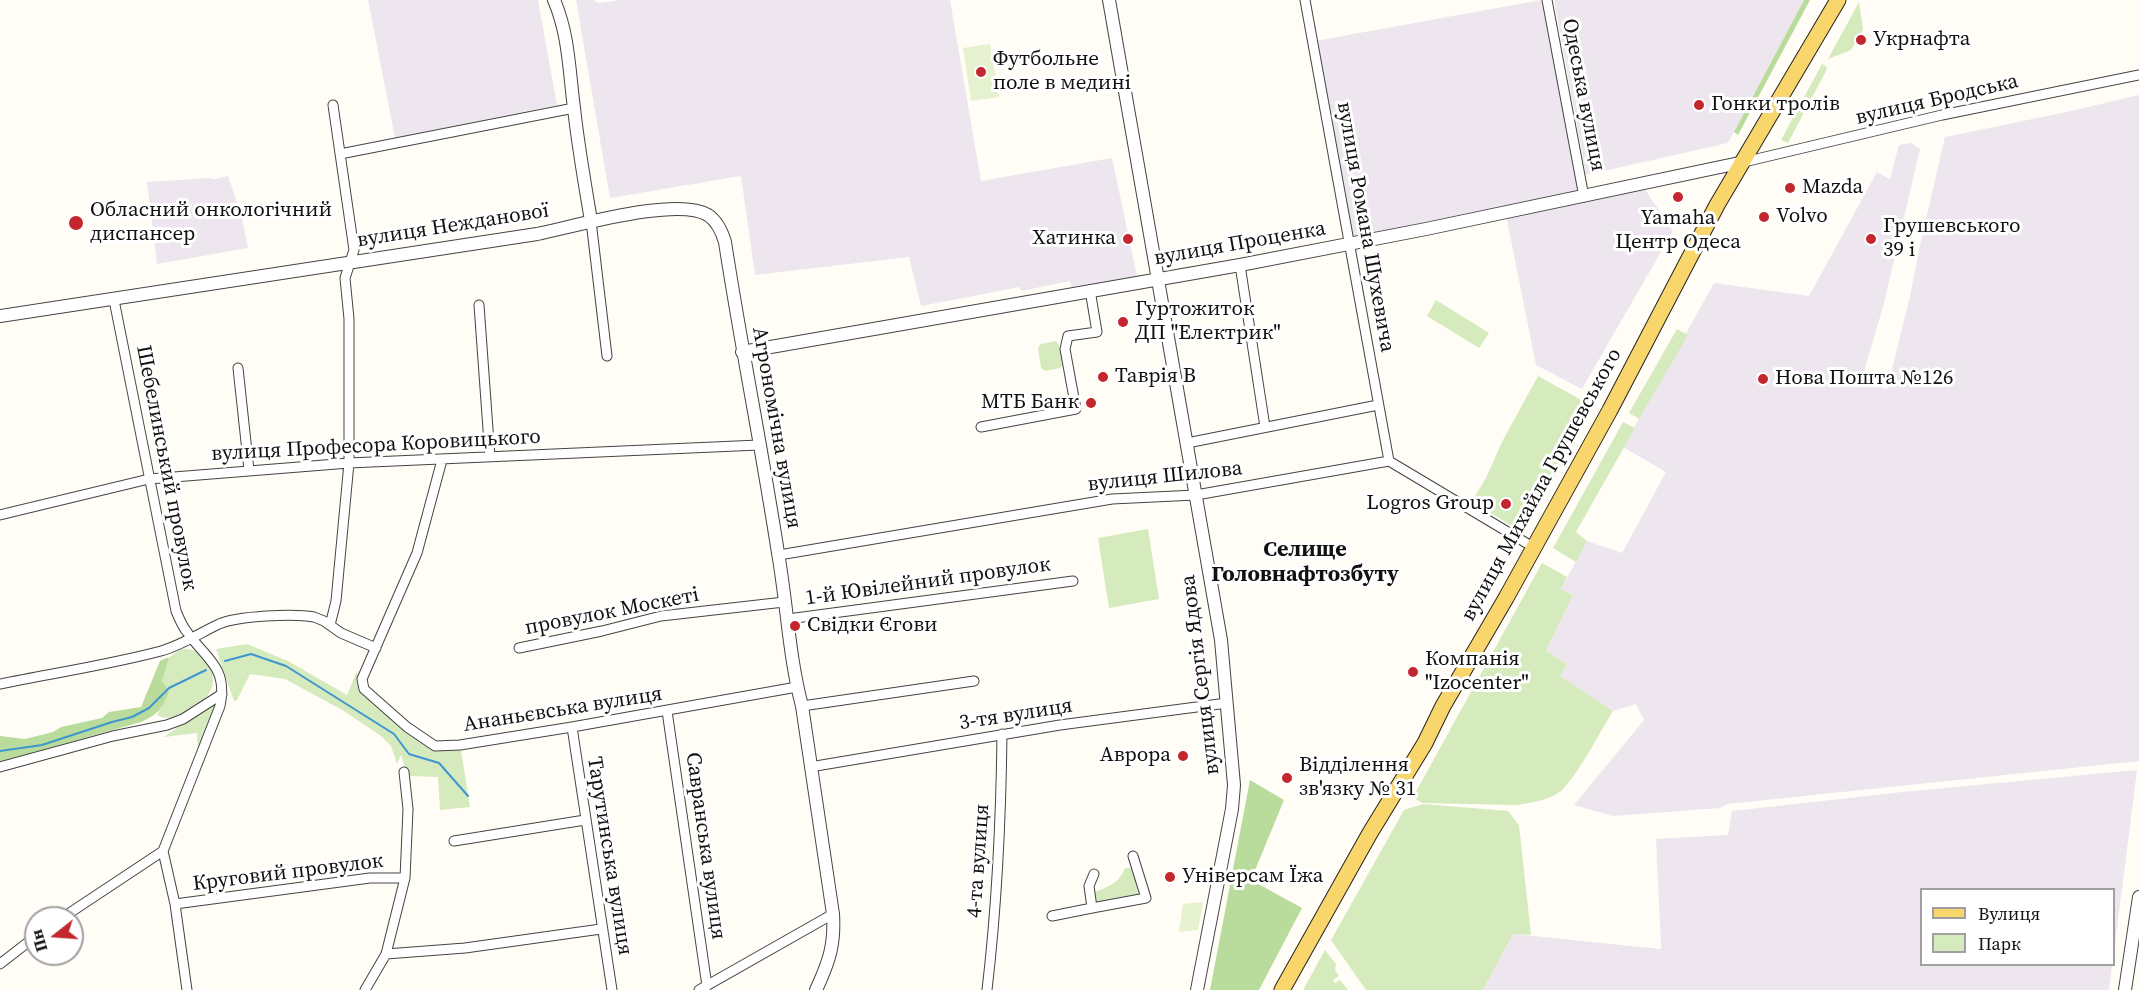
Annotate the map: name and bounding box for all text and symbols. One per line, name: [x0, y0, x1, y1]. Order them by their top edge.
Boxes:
street label: Одеська вулиця: [1556, 17, 1610, 173]
place label: Укрнафта: [1873, 27, 1970, 53]
marker: Укрнафта: [1854, 33, 1868, 47]
place label: Футбольне поле в медині: [993, 47, 1131, 97]
marker: Футбольне поле в медині: [974, 65, 988, 79]
street label: вулиця Бродська: [1853, 69, 2021, 131]
place label: Гонки тролів: [1711, 92, 1840, 118]
marker: Гонки тролів: [1692, 98, 1706, 112]
street label: вулиця Романа Шухевича: [1331, 100, 1399, 354]
place label: Mazda: [1802, 175, 1863, 201]
marker: Mazda: [1783, 181, 1797, 195]
marker: Yamaha Центр Одеса: [1671, 190, 1685, 204]
place label: Обласний онкологічний диспансер: [90, 198, 332, 248]
street label: вулиця Нежданової: [355, 198, 551, 254]
place label: Volvo: [1776, 204, 1828, 230]
place label: Yamaha Центр Одеса: [1615, 206, 1741, 256]
marker: Volvo: [1757, 210, 1771, 224]
marker: Обласний онкологічний диспансер: [67, 214, 85, 232]
place label: Грушевського 39 і: [1883, 214, 2021, 264]
street label: вулиця Проценка: [1152, 216, 1328, 272]
place label: Хатинка: [1032, 226, 1116, 252]
marker: Хатинка: [1121, 232, 1135, 246]
marker: Грушевського 39 і: [1864, 232, 1878, 246]
place label: Гуртожиток ДП "Електрик": [1135, 297, 1281, 347]
marker: Гуртожиток ДП "Електрик": [1116, 315, 1130, 329]
street label: Агрономічна вулиця: [746, 325, 806, 531]
street label: Шебелинський провулок: [130, 343, 202, 593]
street label: вулиця Михайла Грушевського: [1456, 344, 1628, 626]
place label: Таврія В: [1115, 364, 1196, 390]
place label: Нова Пошта №126: [1775, 366, 1954, 392]
marker: Таврія В: [1096, 370, 1110, 384]
marker: Нова Пошта №126: [1756, 372, 1770, 386]
place label: МТБ Банк: [981, 390, 1079, 416]
marker: МТБ Банк: [1084, 396, 1098, 410]
street label: вулиця Професора Коровицького: [210, 425, 542, 467]
street label: вулиця Шилова: [1086, 456, 1244, 498]
place label: Logros Group: [1366, 491, 1494, 517]
marker: Logros Group: [1499, 497, 1513, 511]
district label: Селище Головнафтозбуту: [1211, 537, 1399, 588]
street label: 1-й Ювілейний провулок: [804, 552, 1052, 612]
street label: вулиця Сергія Ядова: [1176, 573, 1226, 777]
street label: провулок Москеті: [523, 583, 701, 641]
place label: Свідки Єгови: [807, 613, 938, 639]
marker: Свідки Єгови: [788, 619, 802, 633]
place label: Компанія "Izocenter": [1425, 647, 1529, 697]
marker: Компанія "Izocenter": [1406, 665, 1420, 679]
street label: Ананьєвська вулиця: [462, 682, 664, 738]
street label: 3-тя вулиця: [958, 694, 1074, 736]
place label: Аврора: [1100, 743, 1171, 769]
marker: Аврора: [1176, 749, 1190, 763]
street label: Савранська вулиця: [679, 751, 731, 941]
place label: Відділення зв'язку № 31: [1299, 753, 1416, 803]
street label: Тарутинська вулиця: [581, 755, 637, 957]
marker: Відділення зв'язку № 31: [1280, 771, 1294, 785]
street label: 4-та вулиця: [962, 803, 996, 919]
street label: Круговий провулок: [191, 849, 385, 897]
place label: Універсам Їжа: [1182, 864, 1323, 890]
marker: Універсам Їжа: [1163, 870, 1177, 884]
legend: [1920, 888, 2115, 966]
text: Вулиця: [1978, 901, 2040, 926]
north arrow: [24, 906, 84, 966]
text: Пн: [25, 927, 52, 955]
text: Парк: [1978, 931, 2021, 956]

